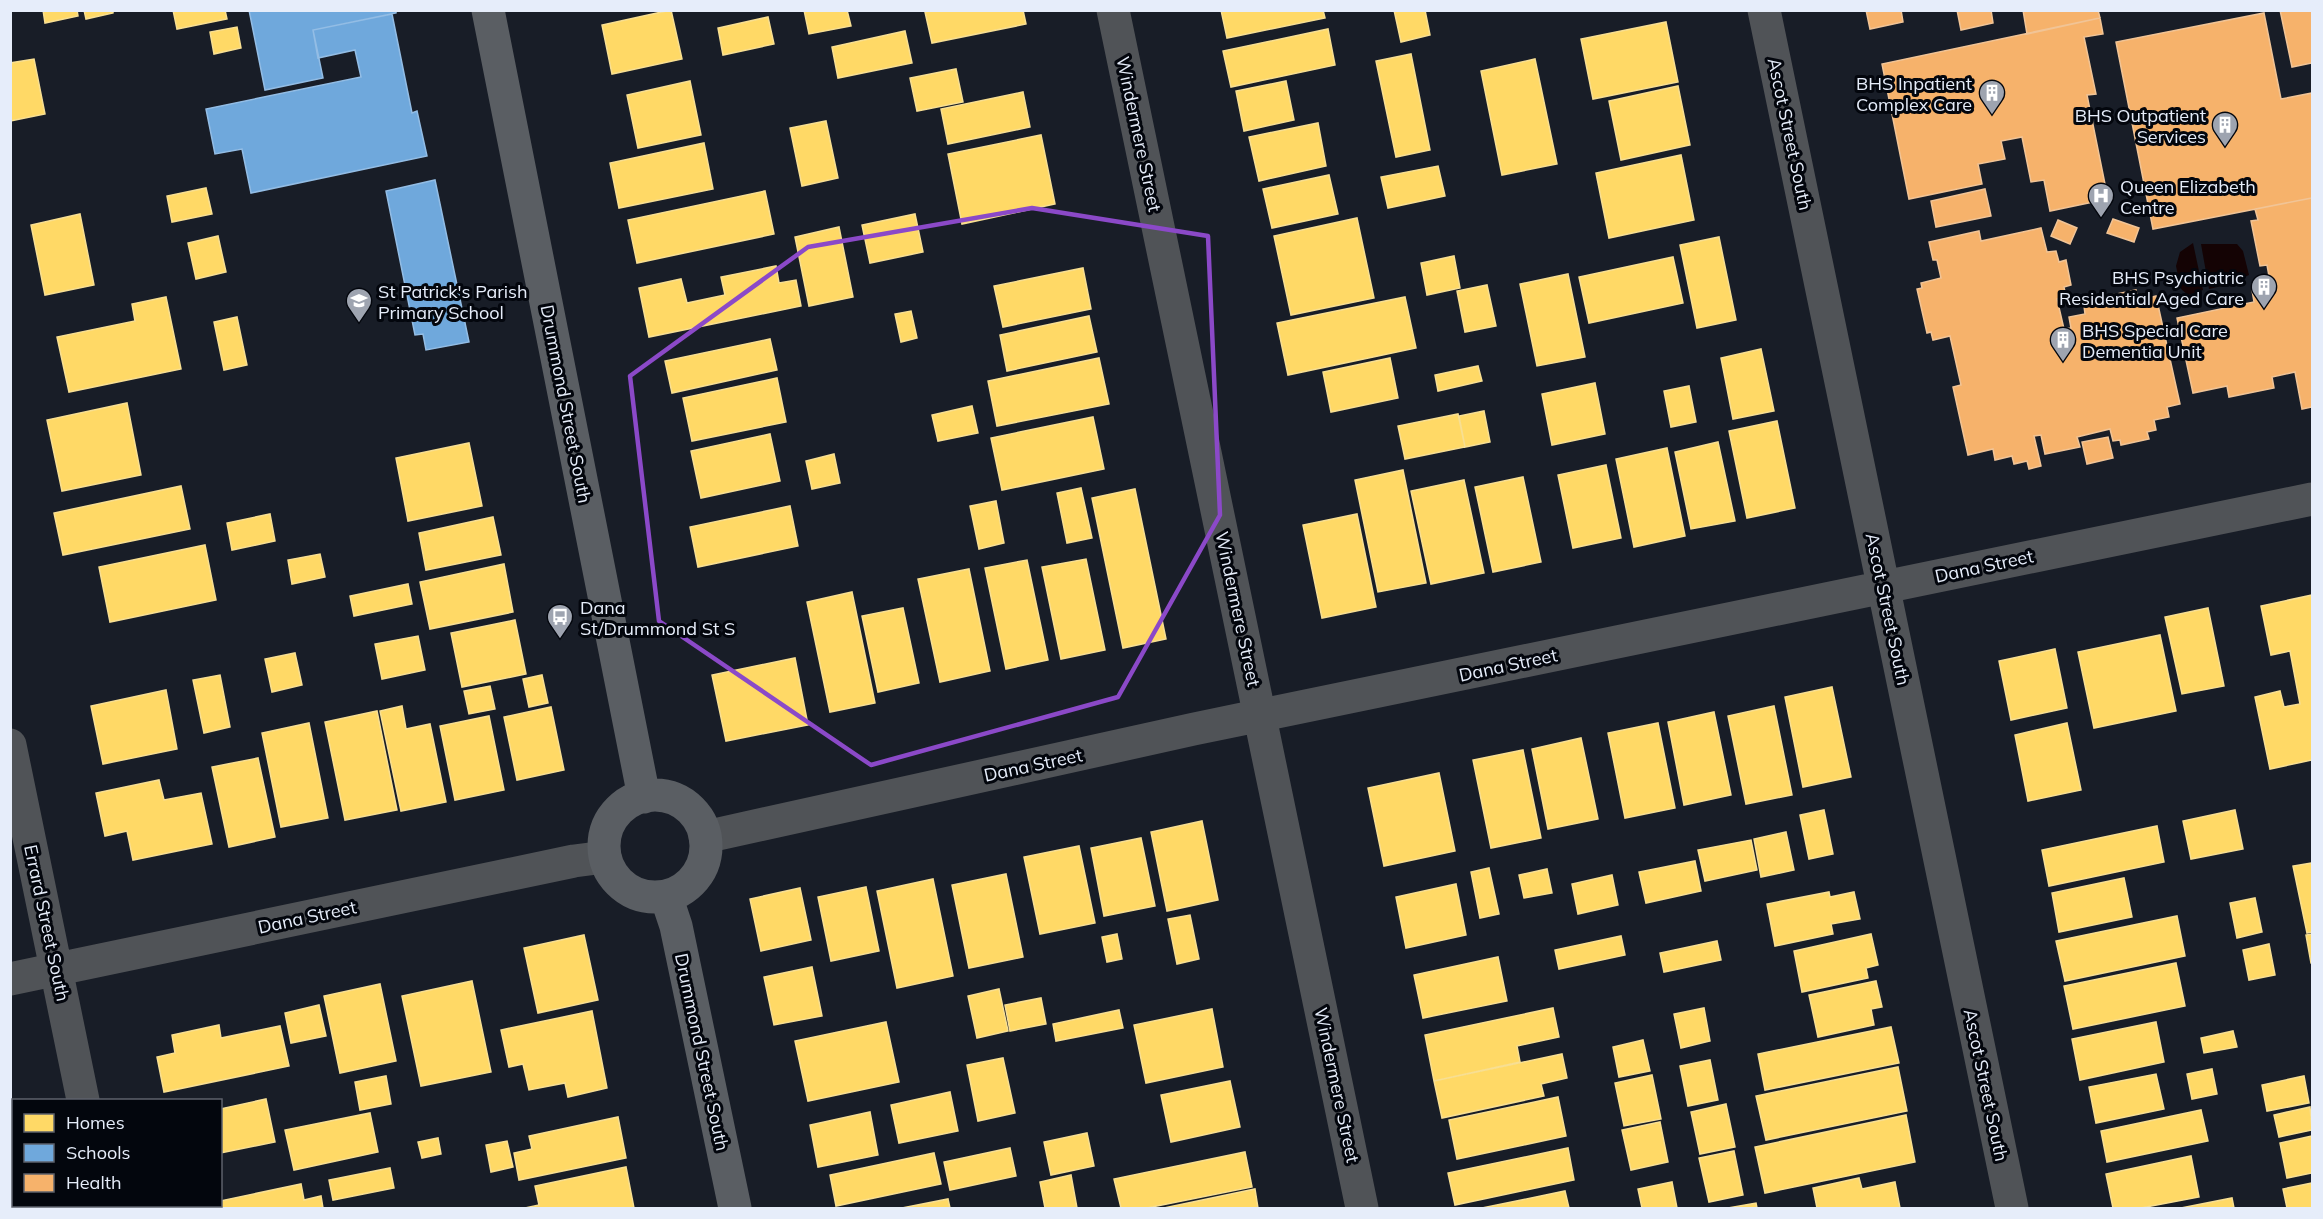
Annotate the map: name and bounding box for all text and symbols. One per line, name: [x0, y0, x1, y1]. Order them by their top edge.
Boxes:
street label: Windermere Street: [1111, 54, 1167, 214]
street label: Ascot Street South: [1763, 56, 1817, 212]
place label: BHS Inpatient Complex Care: [1856, 72, 1972, 116]
building icon: BHS Inpatient Complex Care: [1977, 78, 2007, 116]
place label: BHS Outpatient Services: [2075, 104, 2206, 148]
building icon: BHS Outpatient Services: [2210, 110, 2240, 148]
place label: Queen Elizabeth Centre: [2120, 175, 2256, 219]
hospital icon: Queen Elizabeth Centre: [2086, 181, 2116, 219]
place label: BHS Psychiatric Residential Aged Care: [2059, 266, 2244, 310]
building icon: BHS Psychiatric Residential Aged Care: [2249, 272, 2279, 310]
place label: St Patrick's Parish Primary School: [378, 280, 528, 324]
school or university icon: St Patrick's Parish Primary School: [344, 286, 374, 324]
street label: Drummond Street South: [535, 303, 597, 505]
place label: BHS Special Care Dementia Unit: [2082, 319, 2228, 363]
building icon: BHS Special Care Dementia Unit: [2048, 325, 2078, 363]
street label: Windermere Street: [1210, 529, 1266, 689]
street label: Ascot Street South: [1861, 531, 1915, 687]
street label: Dana Street: [1933, 544, 2035, 588]
place label: Dana St/Drummond St S: [580, 596, 735, 640]
bus stop icon: Dana St/Drummond St S: [545, 602, 575, 640]
street label: Dana Street: [1457, 643, 1559, 687]
street label: Dana Street: [982, 743, 1084, 787]
street label: Errard Street South: [19, 843, 75, 1003]
street label: Dana Street: [256, 895, 358, 939]
street label: Drummond Street South: [670, 951, 734, 1153]
street label: Windermere Street: [1309, 1005, 1365, 1165]
street label: Ascot Street South: [1959, 1007, 2013, 1163]
legend: [12, 1099, 222, 1207]
text: Homes: [66, 1111, 125, 1134]
text: Schools: [66, 1141, 131, 1164]
text: Health: [66, 1171, 122, 1194]

